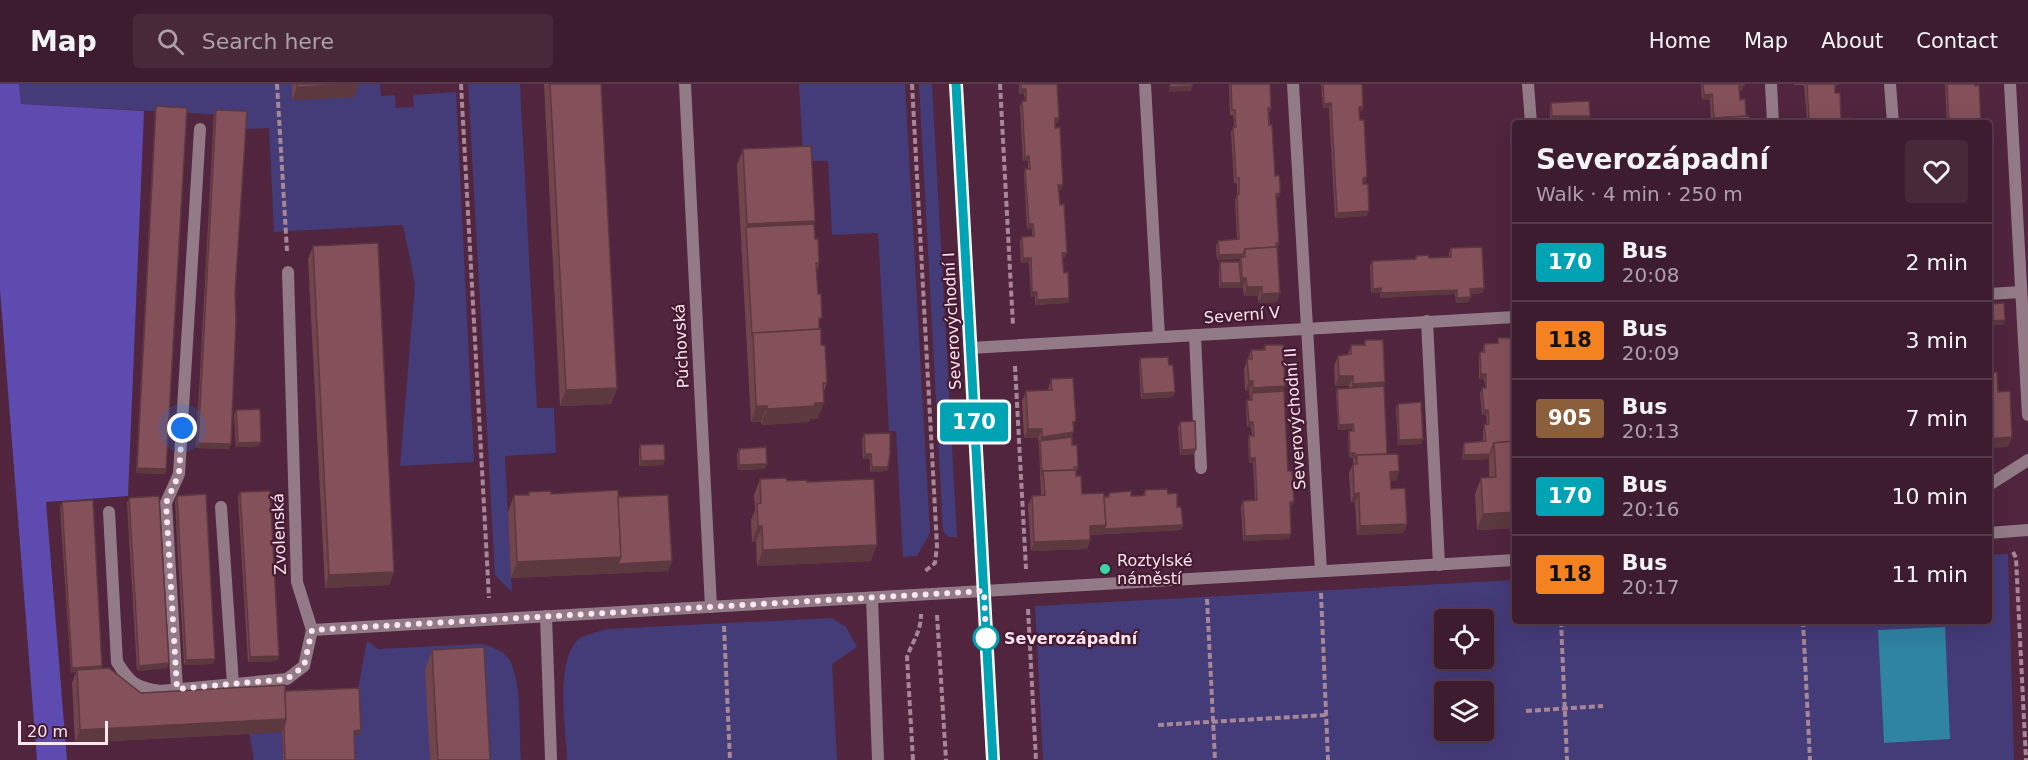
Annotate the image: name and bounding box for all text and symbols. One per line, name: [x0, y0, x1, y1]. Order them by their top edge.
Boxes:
search box: [133, 14, 553, 68]
text: Map: [30, 25, 97, 58]
icon: search: [154, 25, 187, 58]
text: Search here: [202, 29, 334, 54]
text: Home: [1649, 29, 1711, 53]
text: Map: [1744, 29, 1788, 53]
text: About: [1821, 29, 1883, 53]
text: Contact: [1916, 29, 1998, 53]
button: heart: [1905, 140, 1968, 203]
text: Severozápadní: [1536, 143, 1769, 176]
text: Walk · 4 min · 250 m: [1536, 182, 1743, 206]
text: Bus: [1622, 238, 1667, 263]
text: 170: [1548, 250, 1592, 274]
text: 2 min: [1906, 250, 1968, 275]
street label: Severovýchodní I: [939, 252, 965, 390]
text: 20:08: [1622, 263, 1679, 287]
street label: Púchovská: [669, 303, 693, 389]
street label: Severní V: [1203, 303, 1281, 327]
text: Bus: [1622, 316, 1667, 341]
text: 118: [1548, 328, 1592, 352]
text: 3 min: [1906, 328, 1968, 353]
text: 20:09: [1622, 341, 1679, 365]
street label: Severovýchodní II: [1281, 347, 1309, 491]
text: Bus: [1622, 394, 1667, 419]
line badge: 170: [940, 402, 1008, 442]
text: 905: [1548, 406, 1592, 430]
text: 7 min: [1906, 406, 1968, 431]
text: 170: [952, 410, 996, 434]
your location: [167, 413, 197, 443]
text: 20:13: [1622, 419, 1679, 443]
text: Bus: [1622, 472, 1667, 497]
text: 170: [1548, 484, 1592, 508]
text: 10 min: [1892, 484, 1968, 509]
street label: Zvolenská: [268, 493, 290, 575]
text: 20:16: [1622, 497, 1679, 521]
text: Bus: [1622, 550, 1667, 575]
place label: Roztylské náměstí: [1117, 551, 1193, 588]
marker: Roztylské náměstí: [1098, 562, 1112, 576]
text: 118: [1548, 562, 1592, 586]
text: 11 min: [1892, 562, 1968, 587]
text: 20:17: [1622, 575, 1679, 599]
map controls: [1434, 609, 1494, 741]
button: locate: [1434, 609, 1494, 669]
marker: Severozápadní: [973, 625, 999, 651]
place label: Severozápadní: [1004, 629, 1139, 648]
button: layers: [1434, 681, 1494, 741]
scale bar: [18, 718, 108, 746]
text: 20 m: [27, 722, 68, 741]

